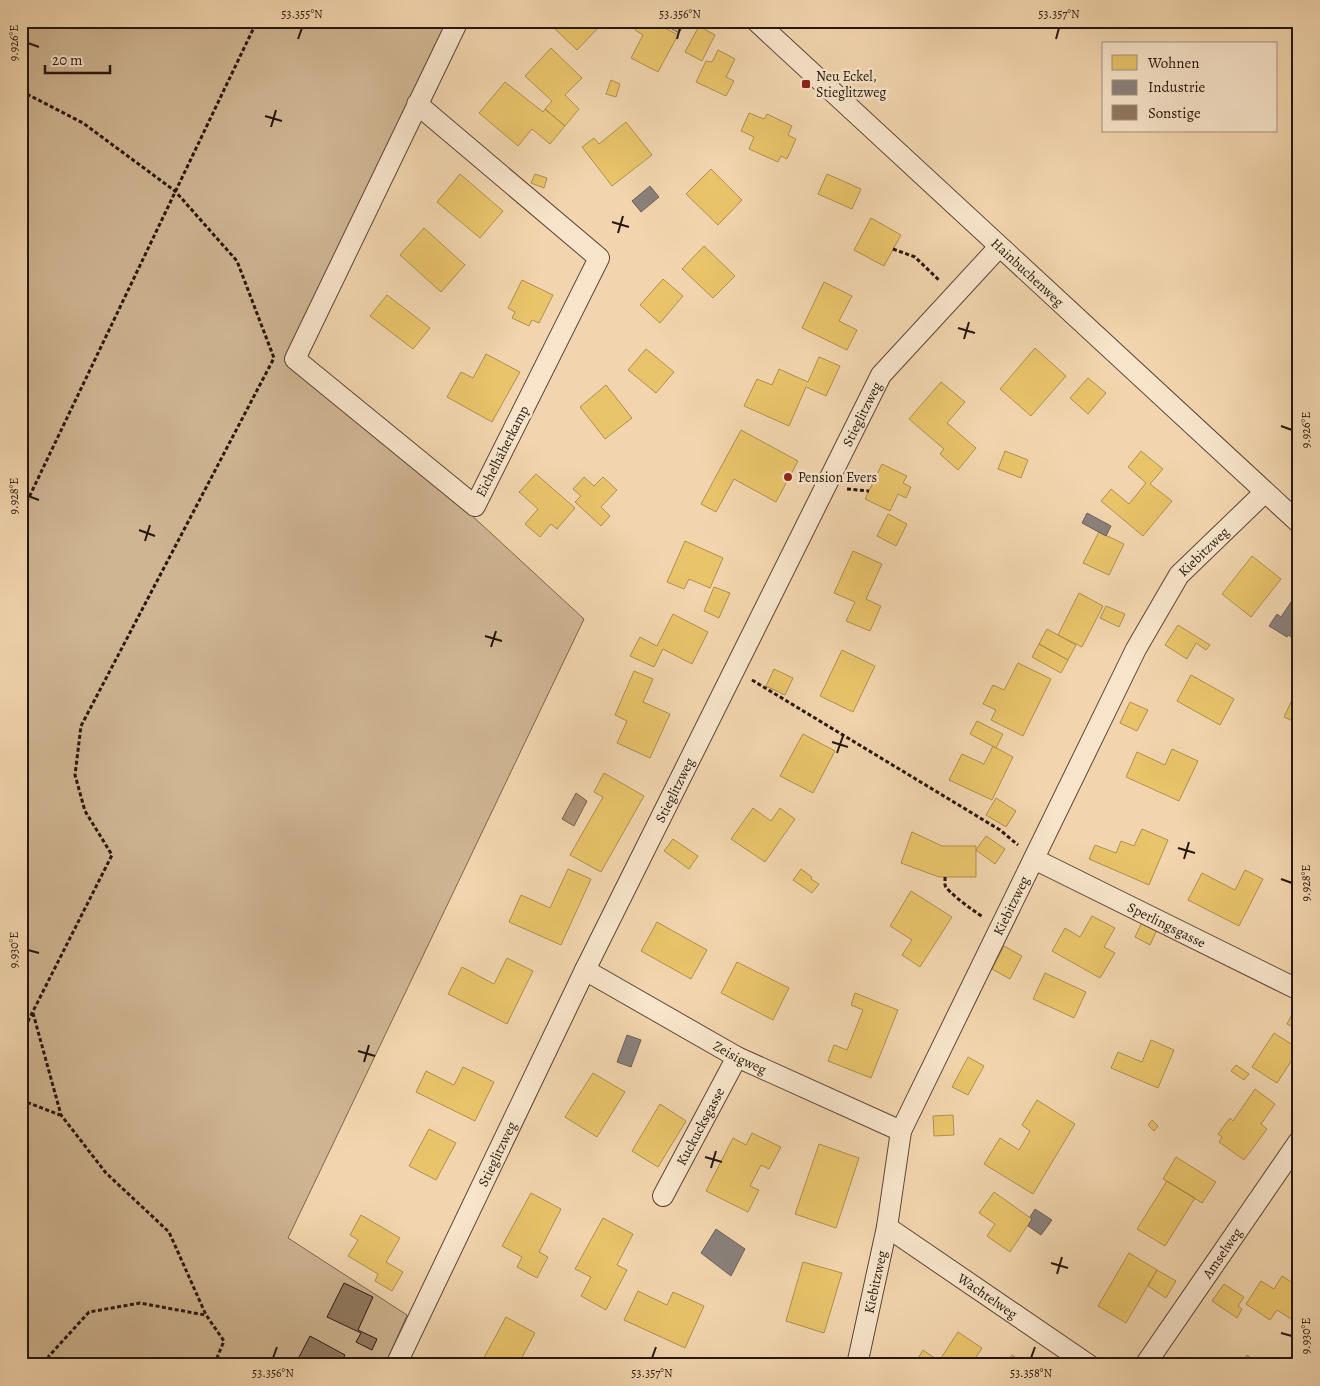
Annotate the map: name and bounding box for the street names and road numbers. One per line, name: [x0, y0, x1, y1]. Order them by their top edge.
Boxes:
street label: Hainbuchenweg: [987, 234, 1068, 311]
street label: Stieglitzweg: [838, 378, 886, 450]
street label: Eichelhäherkamp: [471, 402, 534, 500]
street label: Kiebitzweg: [1174, 523, 1233, 581]
street label: Stieglitzweg: [651, 754, 699, 826]
street label: Kiebitzweg: [989, 873, 1034, 939]
street label: Sperlingsgasse: [1124, 898, 1209, 952]
street label: Zeisigweg: [710, 1036, 769, 1079]
street label: Kuckucksgasse: [672, 1084, 729, 1169]
street label: Stieglitzweg: [474, 1118, 521, 1190]
street label: Amselweg: [1198, 1224, 1247, 1283]
street label: Kiebitzweg: [859, 1249, 892, 1315]
street label: Wachtelweg: [953, 1268, 1021, 1324]

